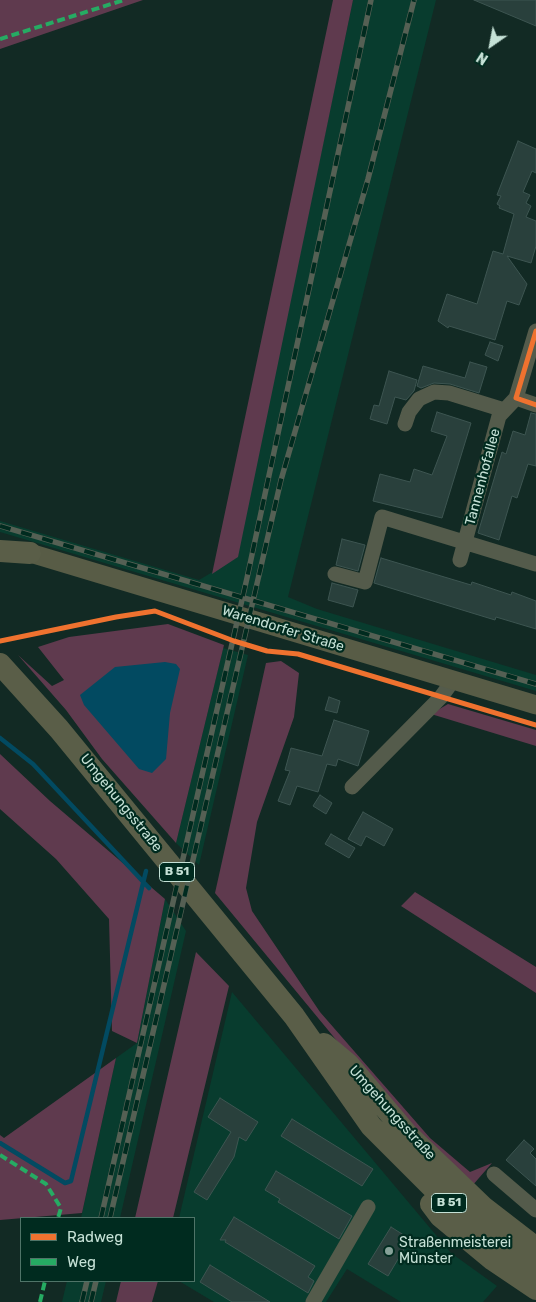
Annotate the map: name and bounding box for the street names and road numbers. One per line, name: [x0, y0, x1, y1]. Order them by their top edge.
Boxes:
street label: Tannenhofallee: [462, 427, 504, 527]
street label: Warendorfer Straße: [220, 602, 346, 656]
street label: Umgehungsstraße: [76, 751, 166, 855]
road number: B 51: [160, 862, 194, 882]
street label: Umgehungsstraße: [345, 1062, 439, 1164]
road number: B 51: [432, 1194, 466, 1212]

